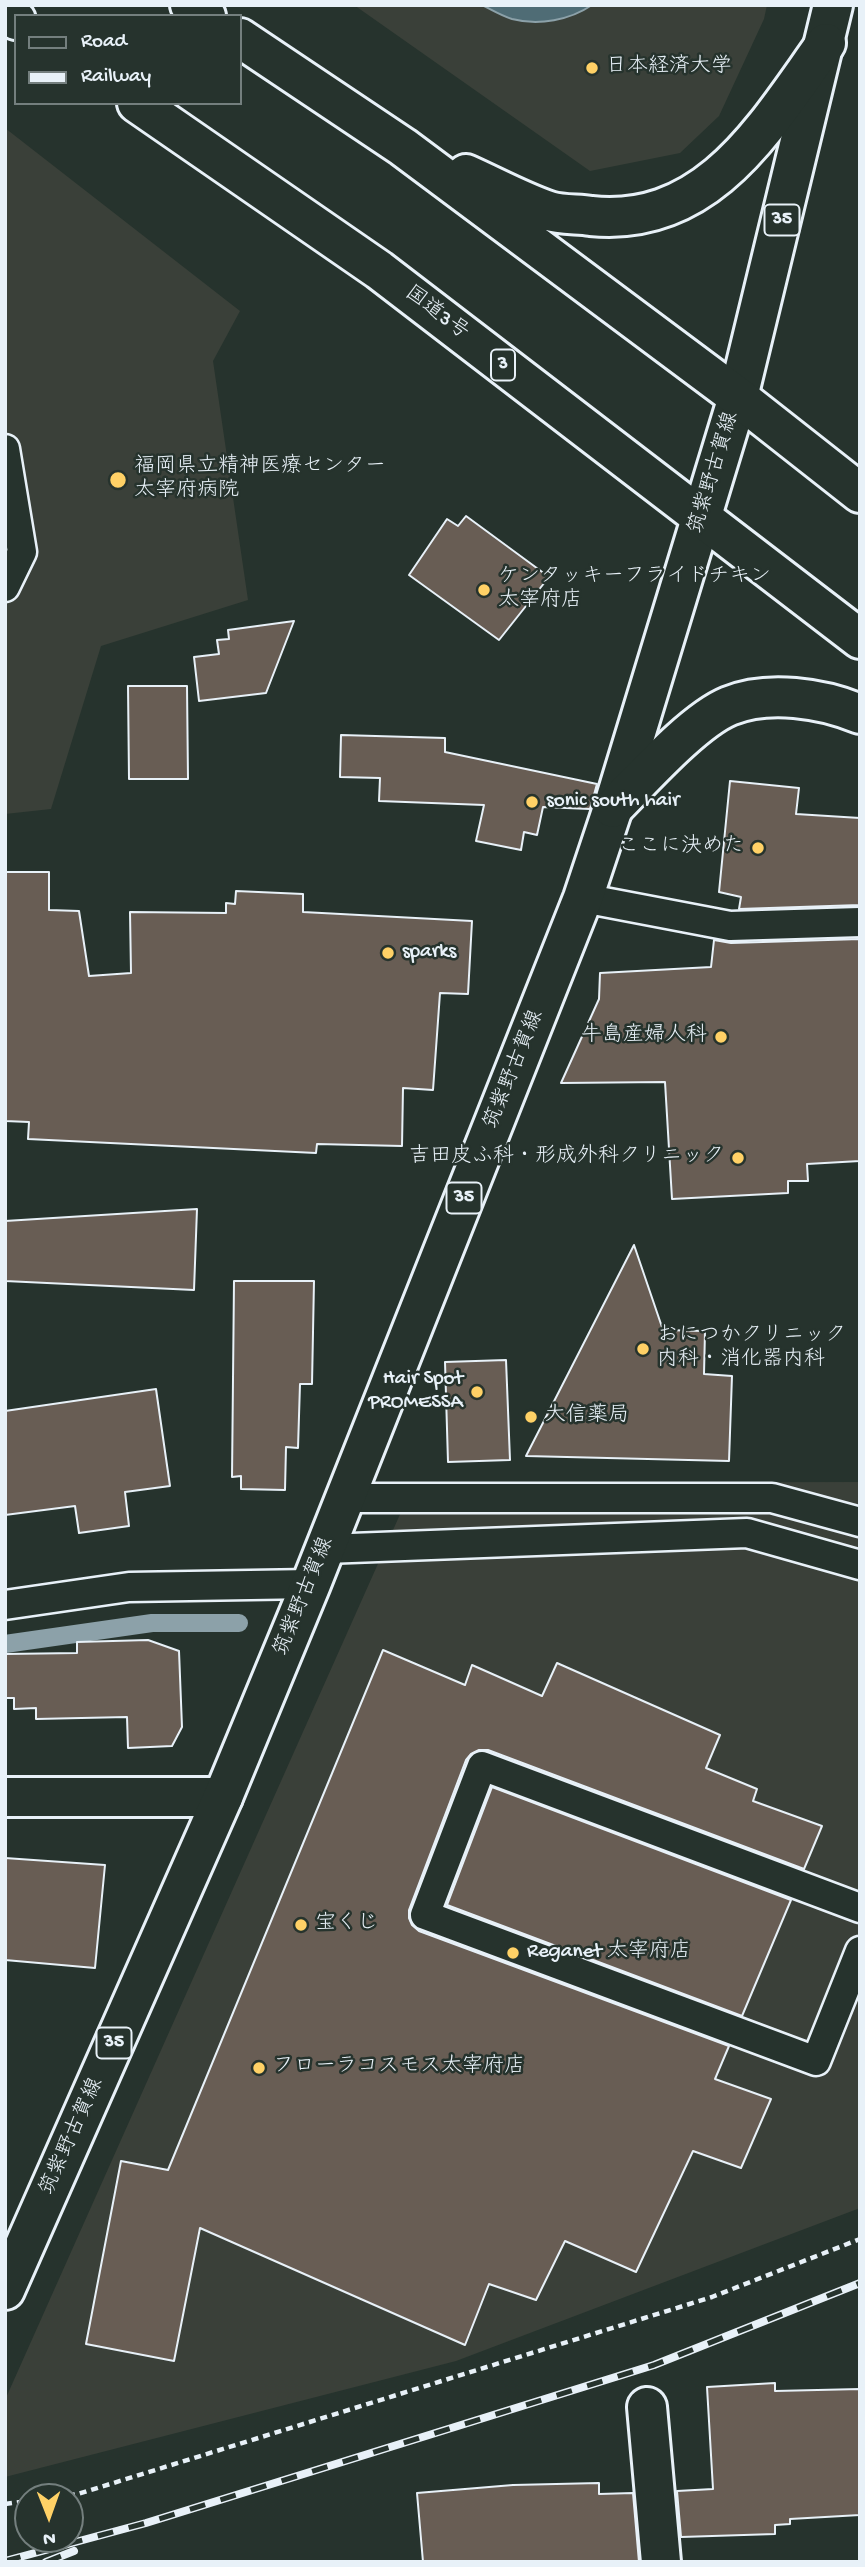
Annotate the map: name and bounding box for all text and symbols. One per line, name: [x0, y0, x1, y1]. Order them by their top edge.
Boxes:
legend: [14, 14, 242, 105]
text: Road: [81, 30, 127, 55]
place label: 日本経済大学: [606, 55, 732, 81]
marker: 日本経済大学: [584, 60, 600, 76]
text: Railway: [81, 65, 151, 90]
road number: 35: [764, 204, 800, 235]
street label: 国道3号: [399, 282, 473, 346]
road number: 3: [491, 350, 515, 380]
street label: 筑紫野古賀線: [685, 409, 745, 537]
place label: 福岡県立精神医療センター 太宰府病院: [134, 455, 386, 505]
marker: 福岡県立精神医療センター 太宰府病院: [108, 470, 128, 490]
place label: ケンタッキーフライドチキン 太宰府店: [498, 565, 771, 615]
marker: ケンタッキーフライドチキン 太宰府店: [476, 582, 492, 598]
place label: sonic south hair: [546, 789, 680, 815]
marker: sonic south hair: [524, 794, 540, 810]
place label: ここに決めた: [618, 835, 744, 861]
marker: ここに決めた: [750, 840, 766, 856]
place label: sparks: [402, 940, 456, 966]
marker: sparks: [380, 945, 396, 961]
street label: 筑紫野古賀線: [480, 1007, 550, 1133]
place label: 牛島産婦人科: [581, 1024, 707, 1050]
marker: 牛島産婦人科: [713, 1029, 729, 1045]
place label: 吉田皮ふ科・形成外科クリニック: [409, 1145, 724, 1171]
marker: 吉田皮ふ科・形成外科クリニック: [730, 1150, 746, 1166]
road number: 35: [447, 1182, 482, 1214]
place label: おにつかクリニック 内科・消化器内科: [657, 1324, 846, 1374]
marker: おにつかクリニック 内科・消化器内科: [635, 1341, 651, 1357]
place label: Hair Spot PROMESSA: [368, 1367, 463, 1417]
marker: Hair Spot PROMESSA: [469, 1384, 485, 1400]
place label: 大信薬局: [545, 1404, 629, 1430]
marker: 大信薬局: [523, 1409, 539, 1425]
street label: 筑紫野古賀線: [270, 1534, 340, 1660]
place label: 宝くじ: [315, 1912, 378, 1938]
marker: 宝くじ: [293, 1917, 309, 1933]
place label: Reganet 太宰府店: [527, 1940, 691, 1966]
marker: Reganet 太宰府店: [505, 1945, 521, 1961]
road number: 35: [96, 2027, 132, 2058]
place label: フローラコスモス太宰府店: [273, 2055, 525, 2081]
marker: フローラコスモス太宰府店: [251, 2060, 267, 2076]
street label: 筑紫野古賀線: [36, 2074, 110, 2200]
north arrow: [14, 2483, 84, 2553]
text: N: [43, 2526, 56, 2549]

